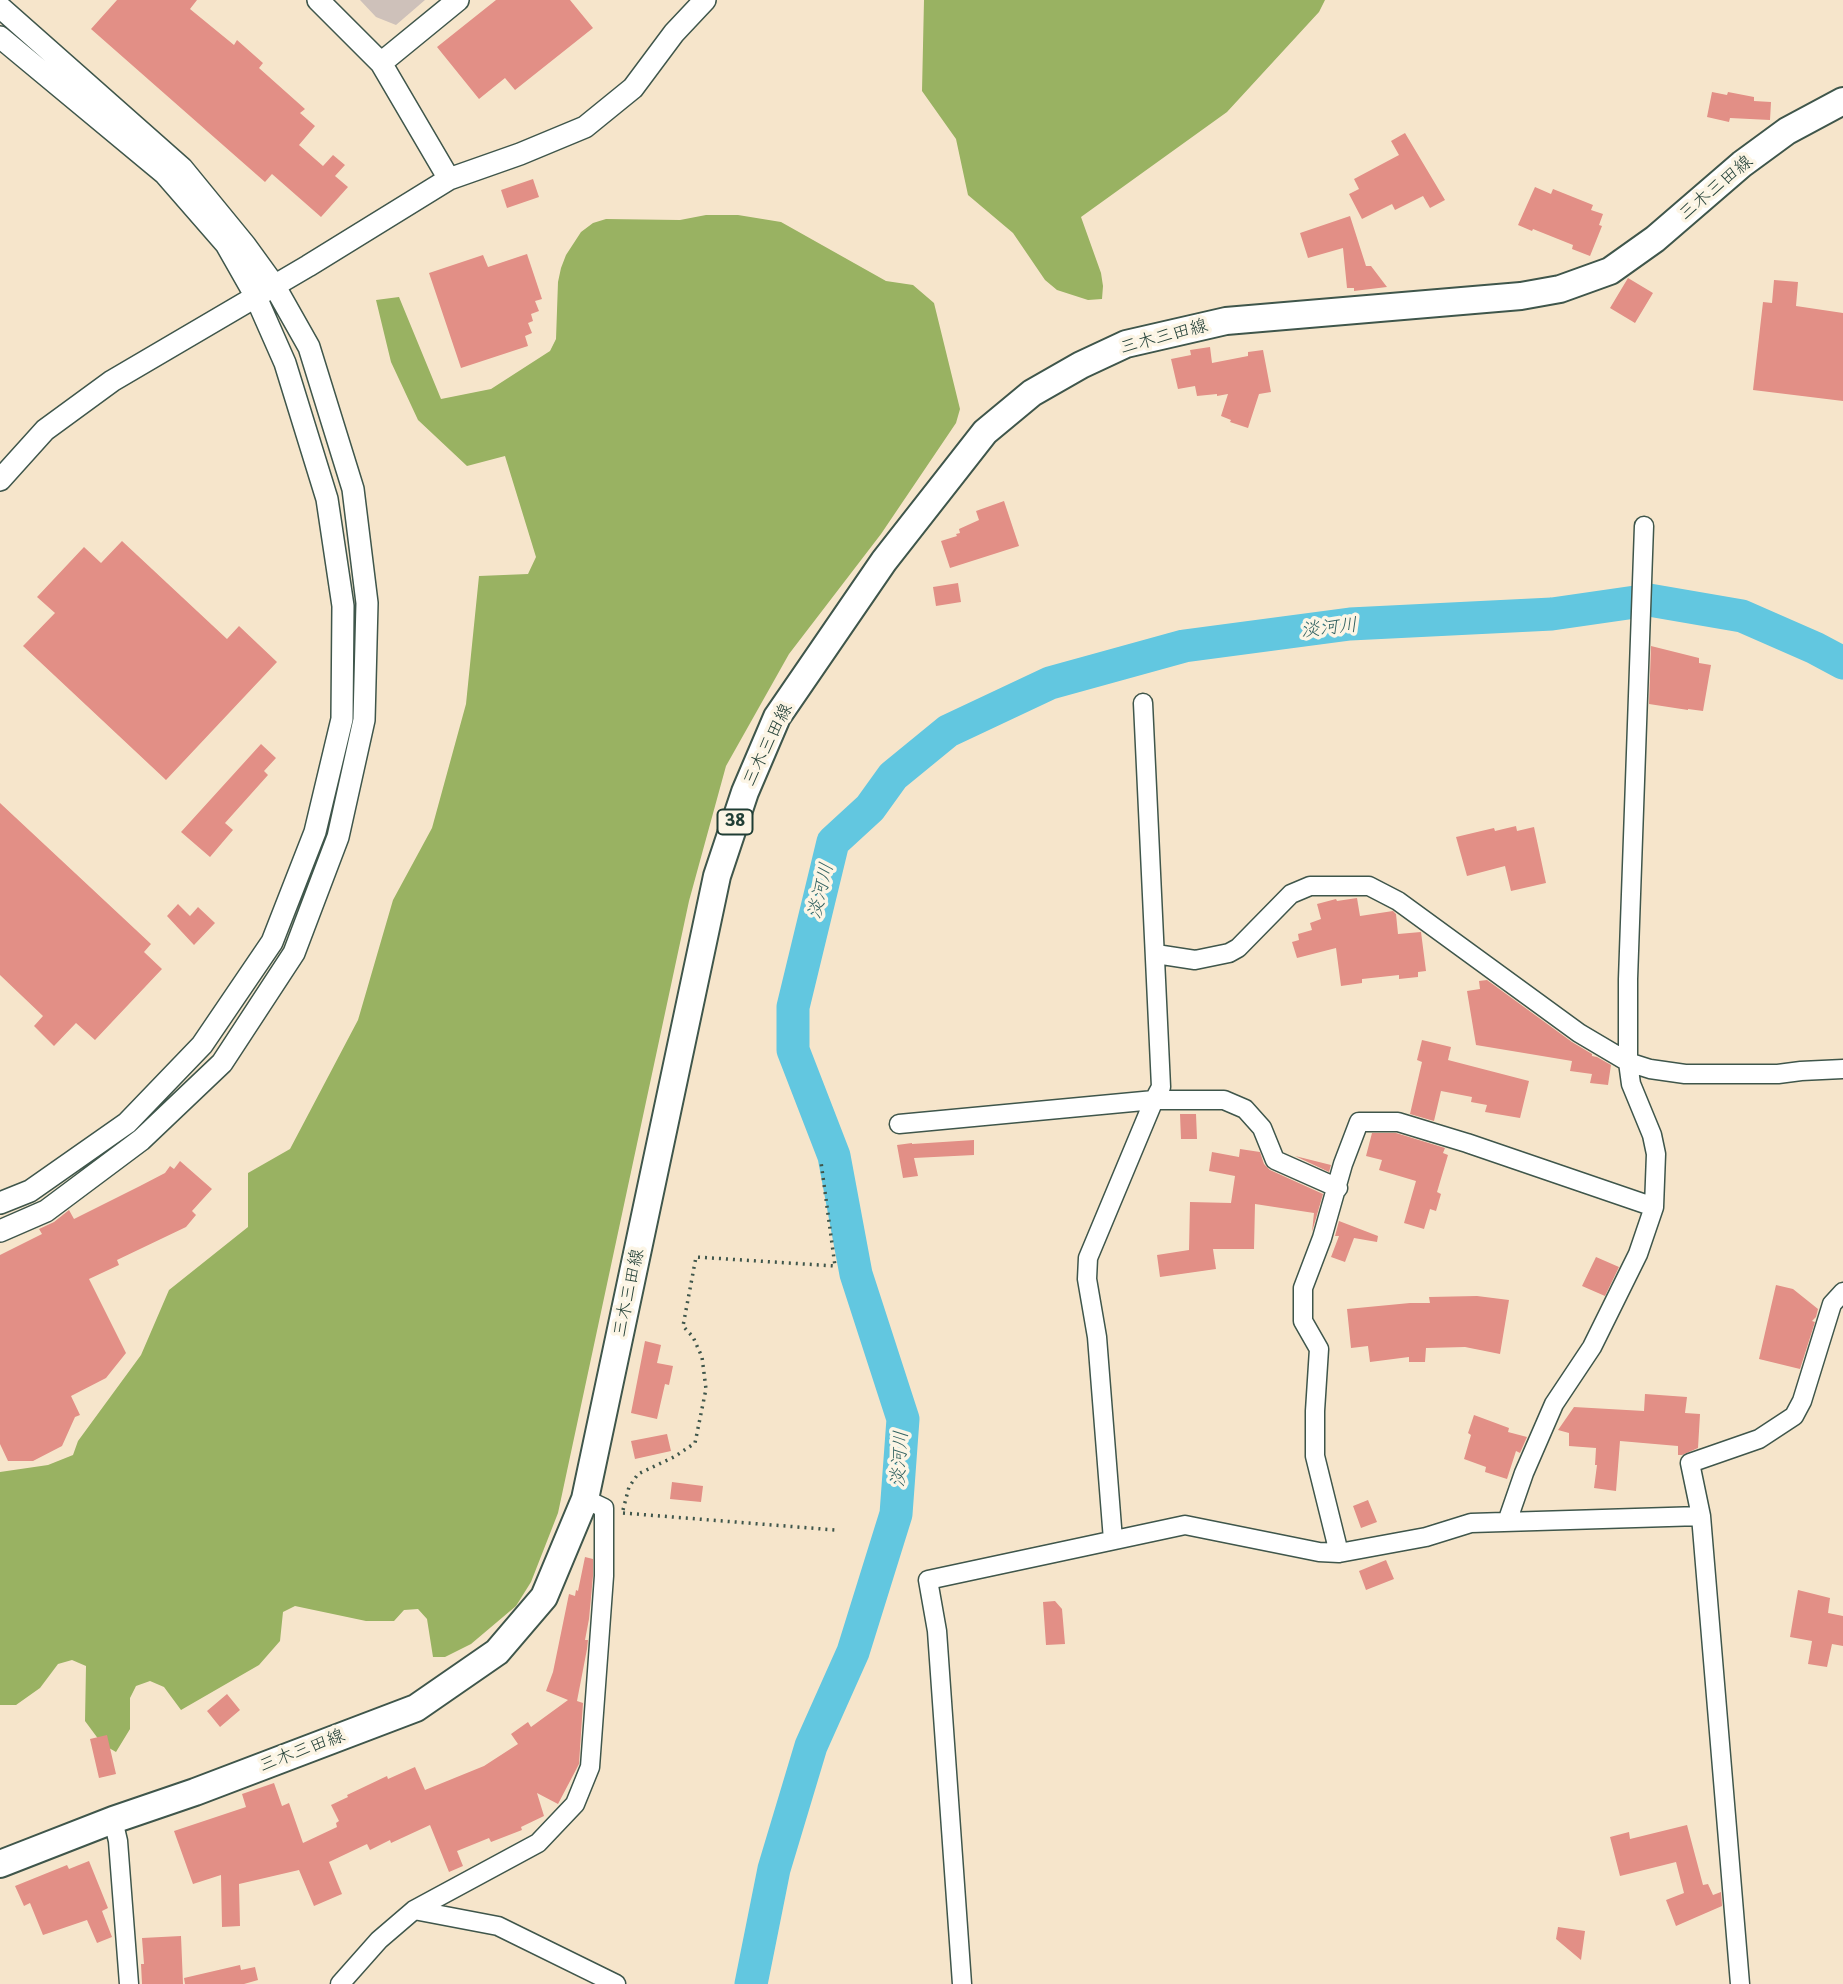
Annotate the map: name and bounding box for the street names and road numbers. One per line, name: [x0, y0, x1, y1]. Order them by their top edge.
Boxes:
street label: 三木三田線: [1675, 151, 1757, 225]
street label: 三木三田線: [1118, 315, 1210, 359]
street label: 三木三田線: [739, 700, 797, 790]
road number: 38: [718, 810, 752, 834]
street label: 三木三田線: [609, 1247, 649, 1339]
street label: 三木三田線: [256, 1725, 348, 1777]

